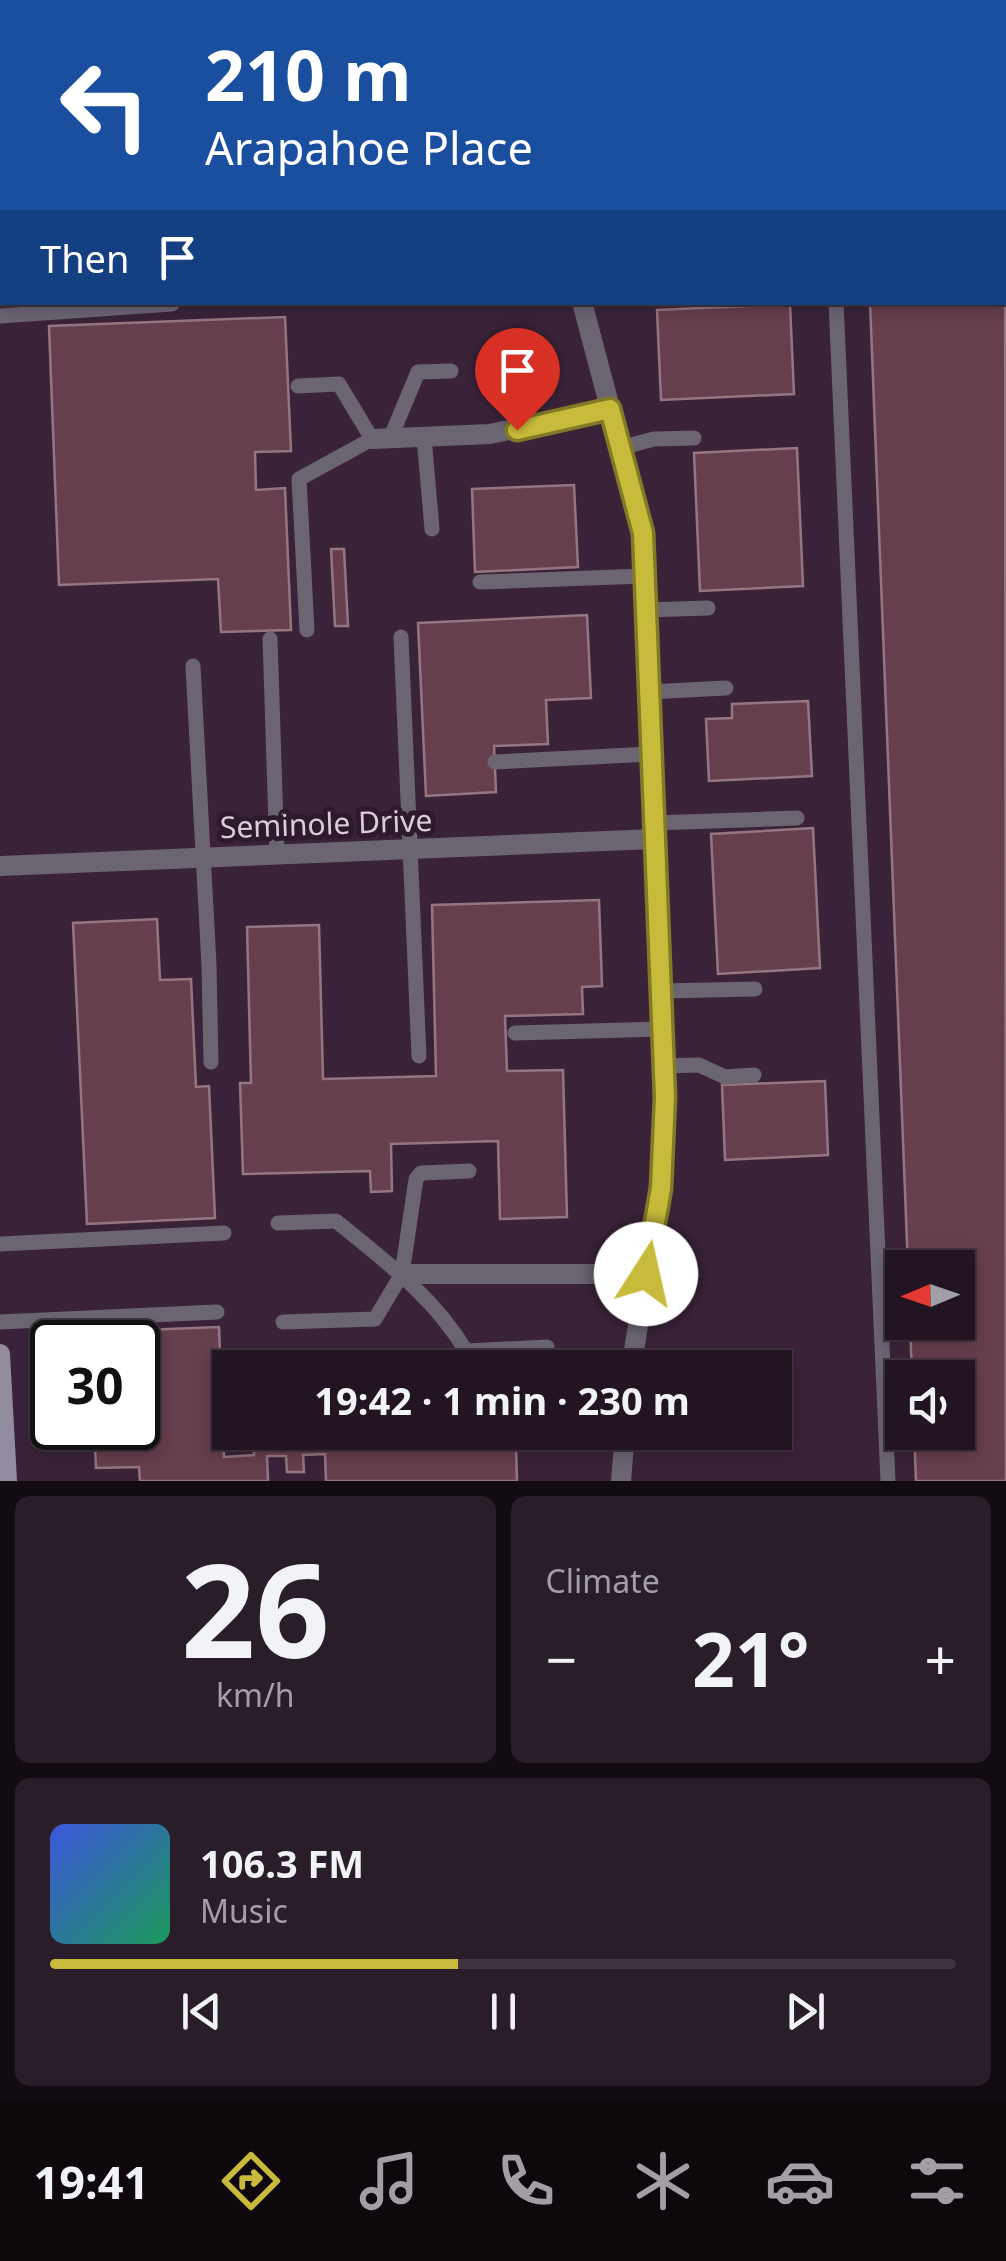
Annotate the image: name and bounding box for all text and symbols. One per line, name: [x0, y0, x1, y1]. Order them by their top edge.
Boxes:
text: 210 m: [205, 26, 412, 122]
icon: left: [40, 40, 170, 170]
text: Arapahoe Place: [205, 117, 533, 178]
icon: arrive: [150, 230, 205, 285]
text: Then: [40, 232, 130, 284]
pin: [475, 328, 560, 431]
icon: arrive: [490, 343, 545, 398]
street label: Seminole Drive: [219, 799, 433, 847]
position arrow: [594, 1222, 698, 1326]
north arrow: [885, 1250, 975, 1340]
map controls: [885, 1250, 975, 1450]
speed limit sign: 30: [30, 1320, 160, 1450]
button: sound: [885, 1360, 975, 1450]
text: 19:42 · 1 min · 230 m: [314, 1374, 690, 1426]
text: 26: [181, 1519, 330, 1696]
text: Climate: [546, 1559, 660, 1602]
text: 21°: [692, 1607, 810, 1709]
text: −: [546, 1621, 577, 1696]
text: +: [925, 1621, 956, 1696]
text: km/h: [216, 1673, 295, 1716]
text: 106.3 FM: [200, 1837, 364, 1889]
text: Music: [200, 1889, 288, 1932]
icon: previous: [174, 1984, 229, 2039]
icon: pause: [476, 1984, 531, 2039]
icon: next: [778, 1984, 833, 2039]
icon: directions: [216, 2146, 286, 2216]
icon: music: [354, 2146, 424, 2216]
icon: phone: [491, 2146, 561, 2216]
icon: climate: [628, 2146, 698, 2216]
icon: car: [765, 2146, 835, 2216]
icon: filters: [902, 2146, 972, 2216]
text: 19:41: [34, 2151, 149, 2212]

